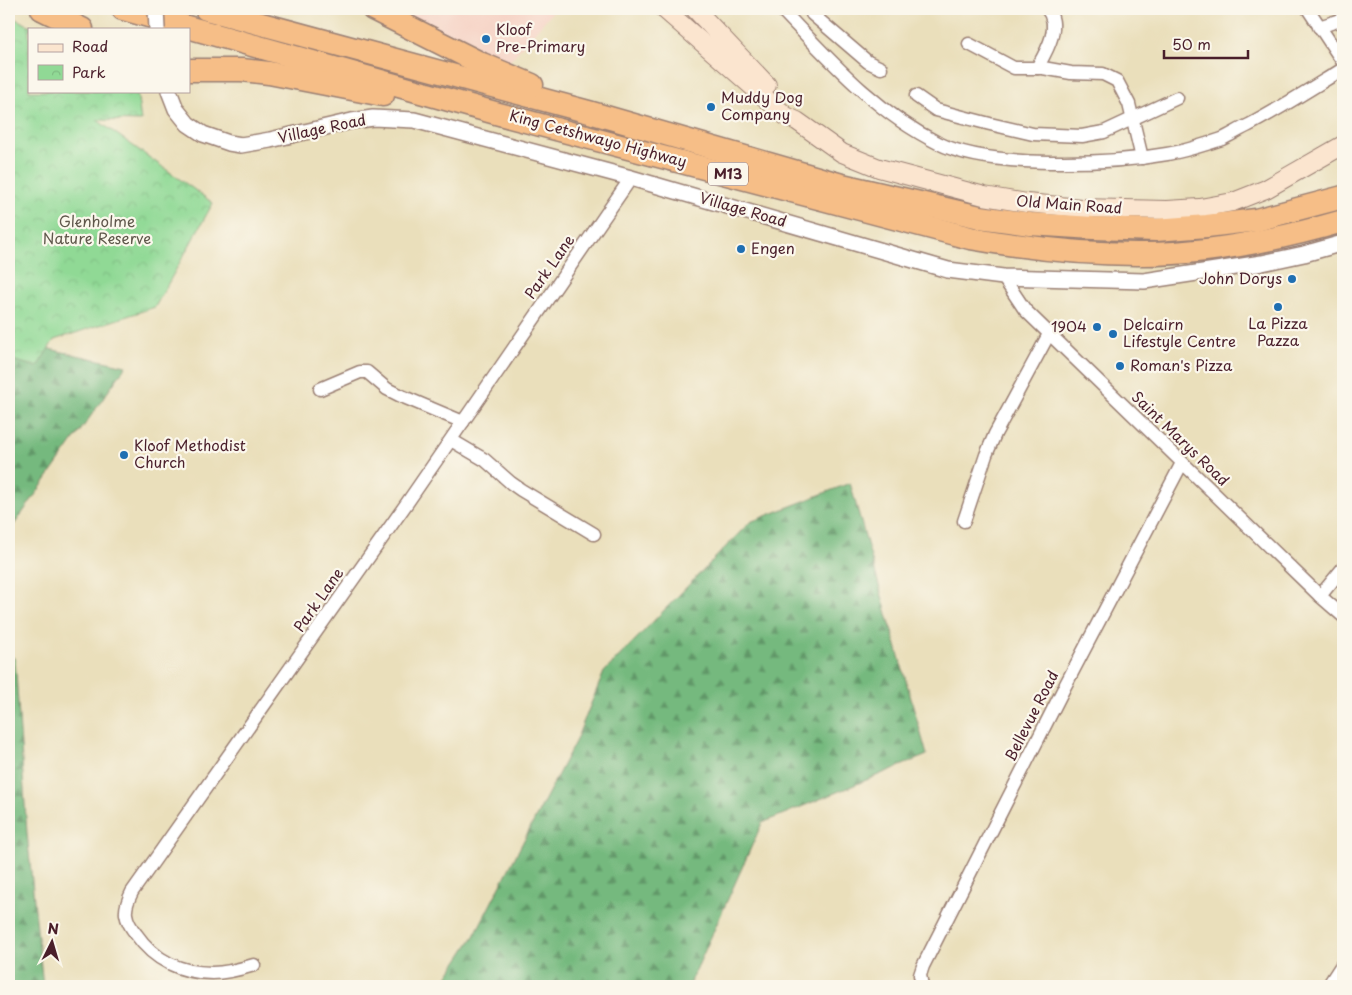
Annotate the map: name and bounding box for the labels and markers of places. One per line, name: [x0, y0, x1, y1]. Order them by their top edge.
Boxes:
place label: Kloof Pre-Primary: [496, 17, 585, 57]
marker: Kloof Pre-Primary: [480, 33, 492, 45]
place label: Muddy Dog Company: [721, 85, 803, 125]
marker: Muddy Dog Company: [705, 101, 717, 113]
place label: Engen: [751, 236, 795, 259]
marker: Engen: [735, 243, 747, 255]
place label: John Dorys: [1199, 266, 1282, 289]
marker: John Dorys: [1286, 273, 1298, 285]
marker: La Pizza Pazza: [1272, 301, 1284, 313]
place label: La Pizza Pazza: [1248, 311, 1308, 351]
place label: Delcairn Lifestyle Centre: [1123, 312, 1236, 352]
place label: 1904: [1051, 314, 1087, 337]
marker: 1904: [1091, 321, 1103, 333]
marker: Delcairn Lifestyle Centre: [1107, 328, 1119, 340]
place label: Roman's Pizza: [1130, 353, 1233, 376]
marker: Roman's Pizza: [1114, 360, 1126, 372]
place label: Kloof Methodist Church: [134, 433, 246, 473]
marker: Kloof Methodist Church: [118, 449, 130, 461]

